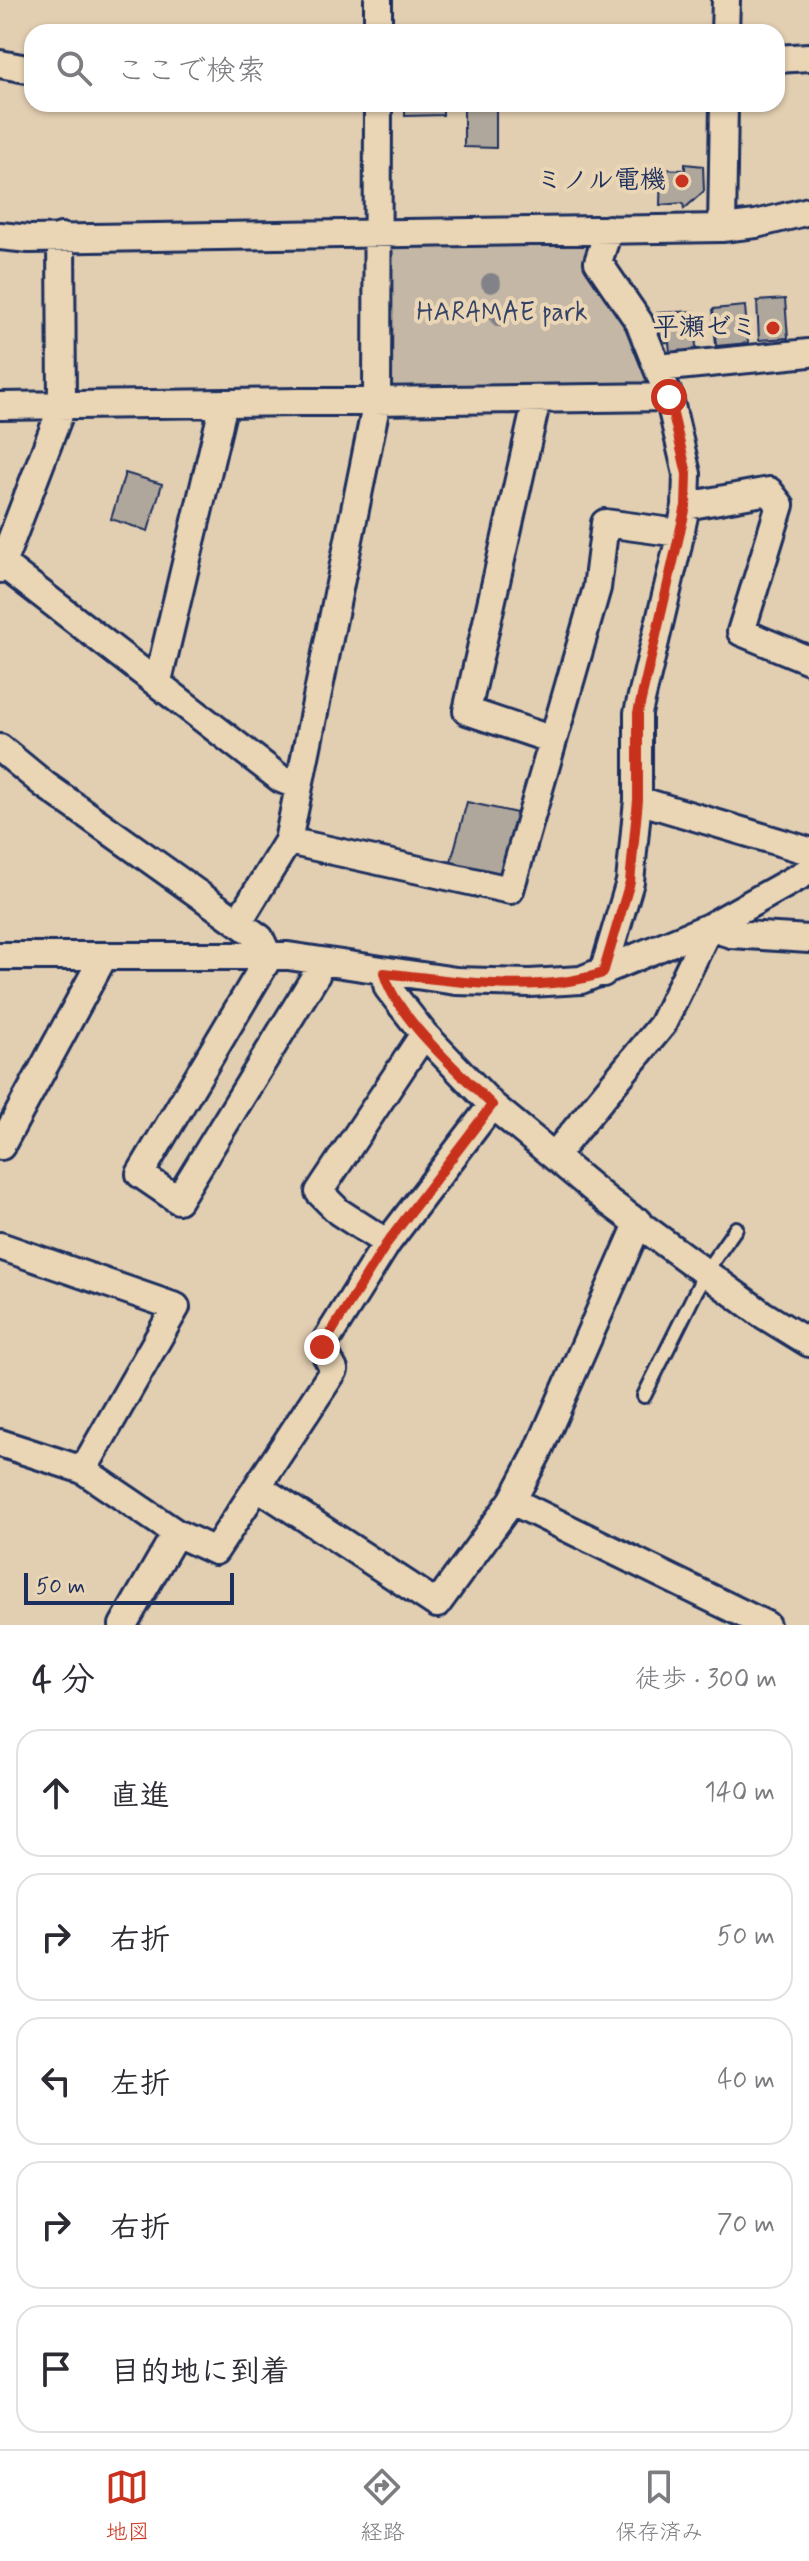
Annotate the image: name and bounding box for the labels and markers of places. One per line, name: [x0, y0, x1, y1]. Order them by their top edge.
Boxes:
place label: ミノル電機: [536, 164, 666, 198]
marker: ミノル電機: [673, 172, 691, 190]
place label: 平瀬ゼミ: [653, 311, 757, 345]
marker: 平瀬ゼミ: [764, 319, 782, 337]

